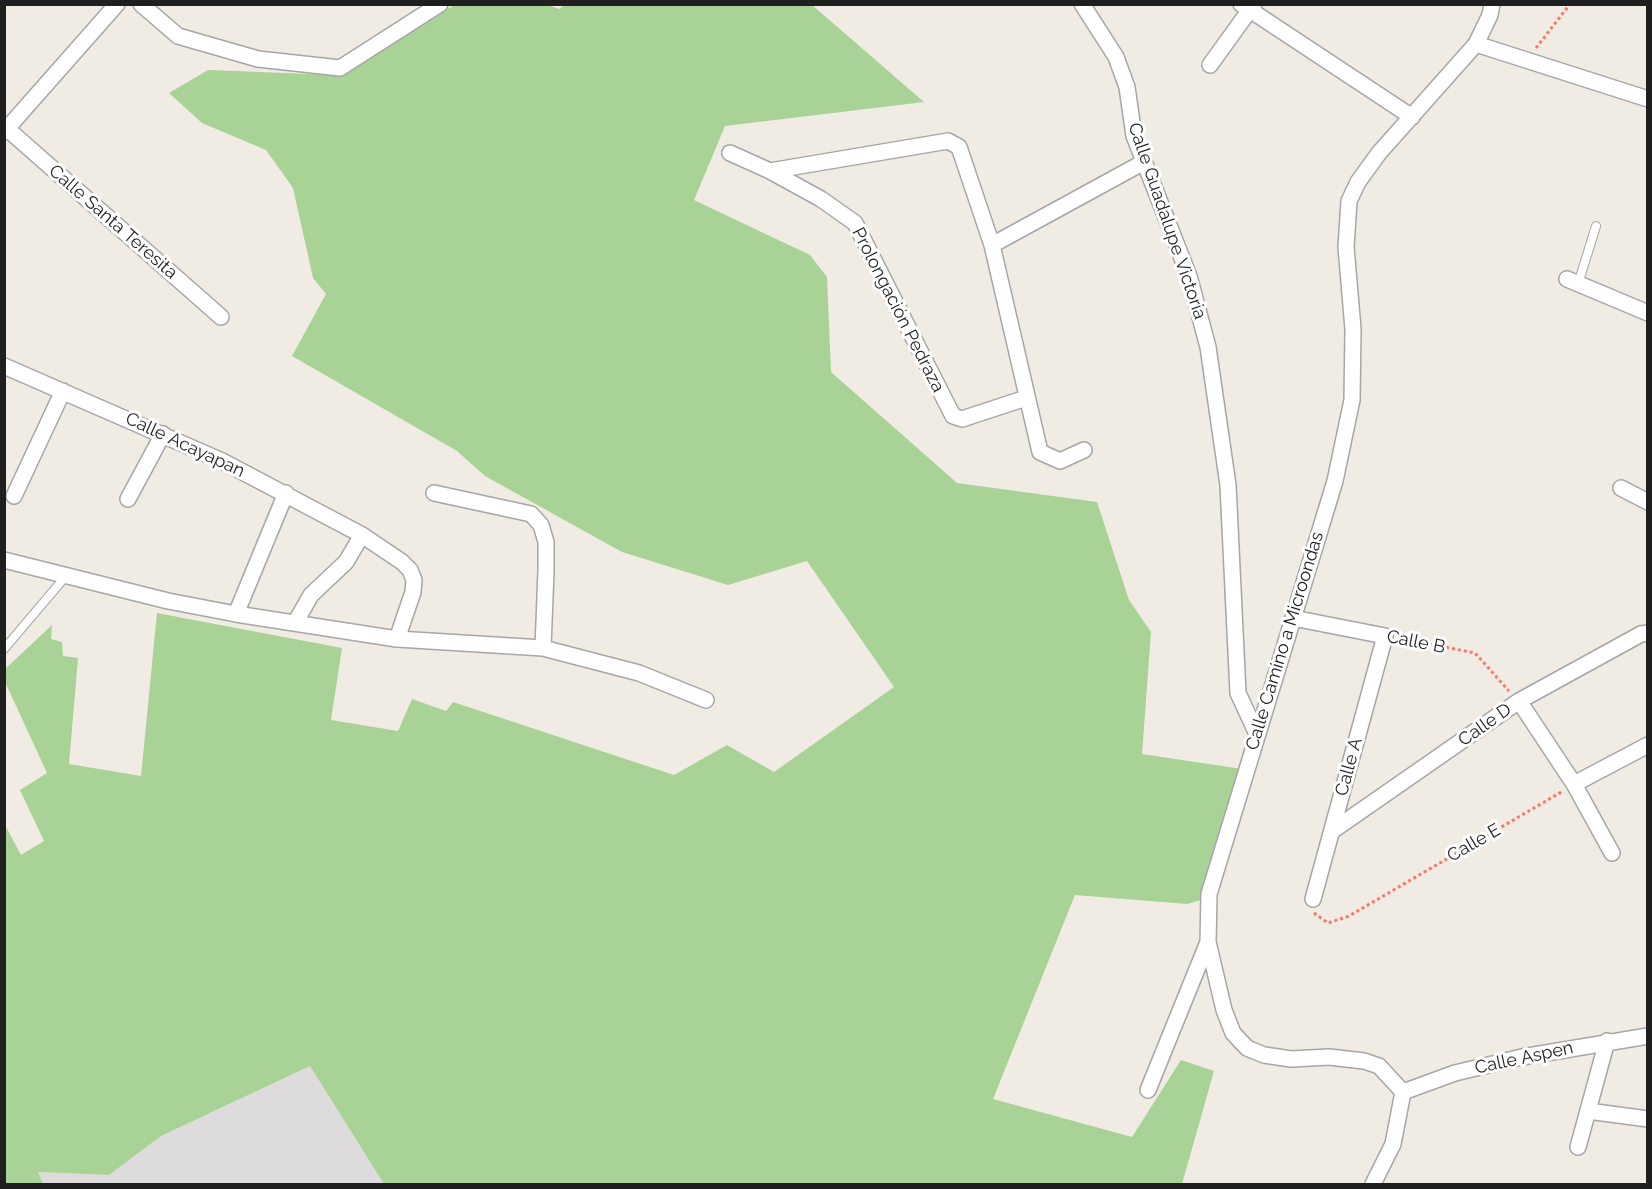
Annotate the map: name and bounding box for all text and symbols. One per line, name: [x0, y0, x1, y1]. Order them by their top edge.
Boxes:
street label: Calle Guadalupe Victoria: [1123, 120, 1211, 322]
street label: Calle Santa Teresita: [44, 160, 182, 284]
street label: Prolongación Pedraza: [847, 224, 949, 396]
street label: Calle Acayapan: [122, 408, 248, 482]
street label: Calle Camino a Microondas: [1241, 529, 1329, 753]
street label: Calle B: [1385, 626, 1447, 658]
street label: Calle D: [1454, 699, 1516, 751]
street label: Calle A: [1331, 736, 1367, 798]
street label: Calle E: [1443, 819, 1505, 867]
street label: Calle Aspen: [1473, 1037, 1575, 1079]

